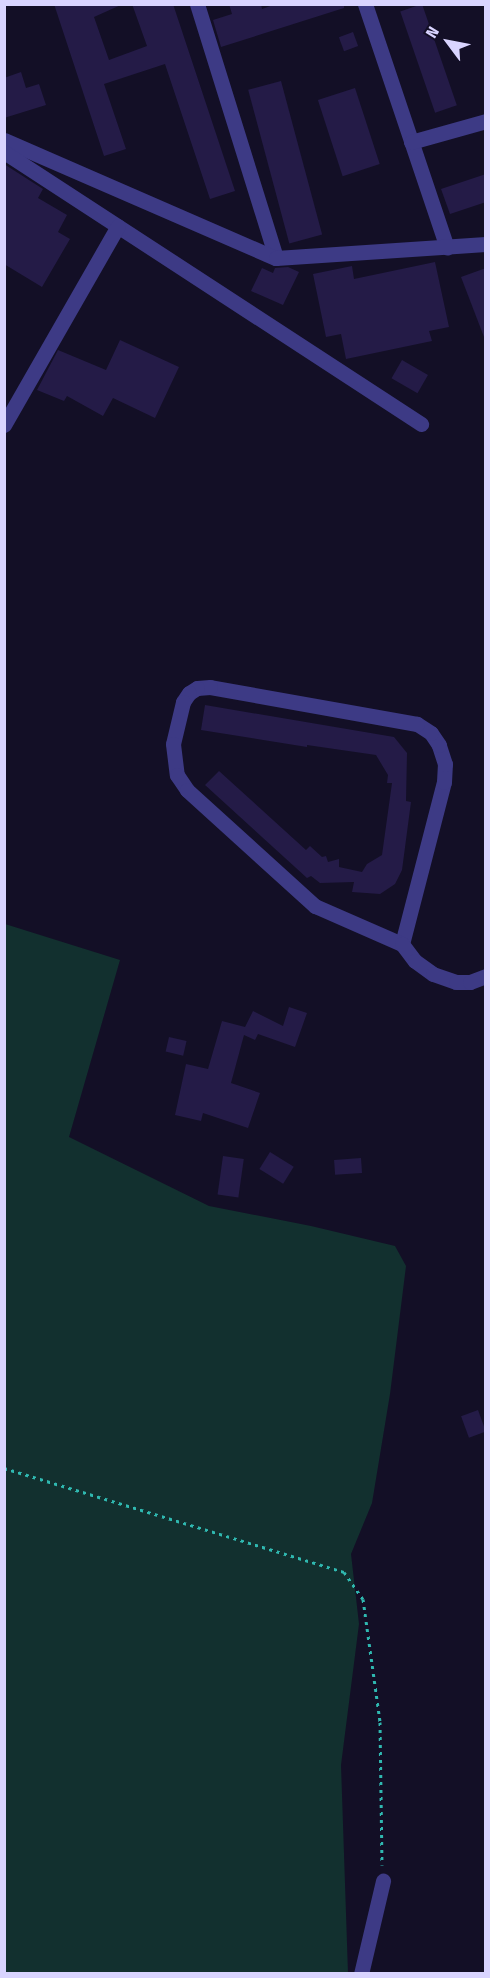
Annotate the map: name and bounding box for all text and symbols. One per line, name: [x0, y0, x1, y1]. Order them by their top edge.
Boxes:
north arrow: [418, 12, 478, 72]
text: N: [422, 23, 443, 41]

